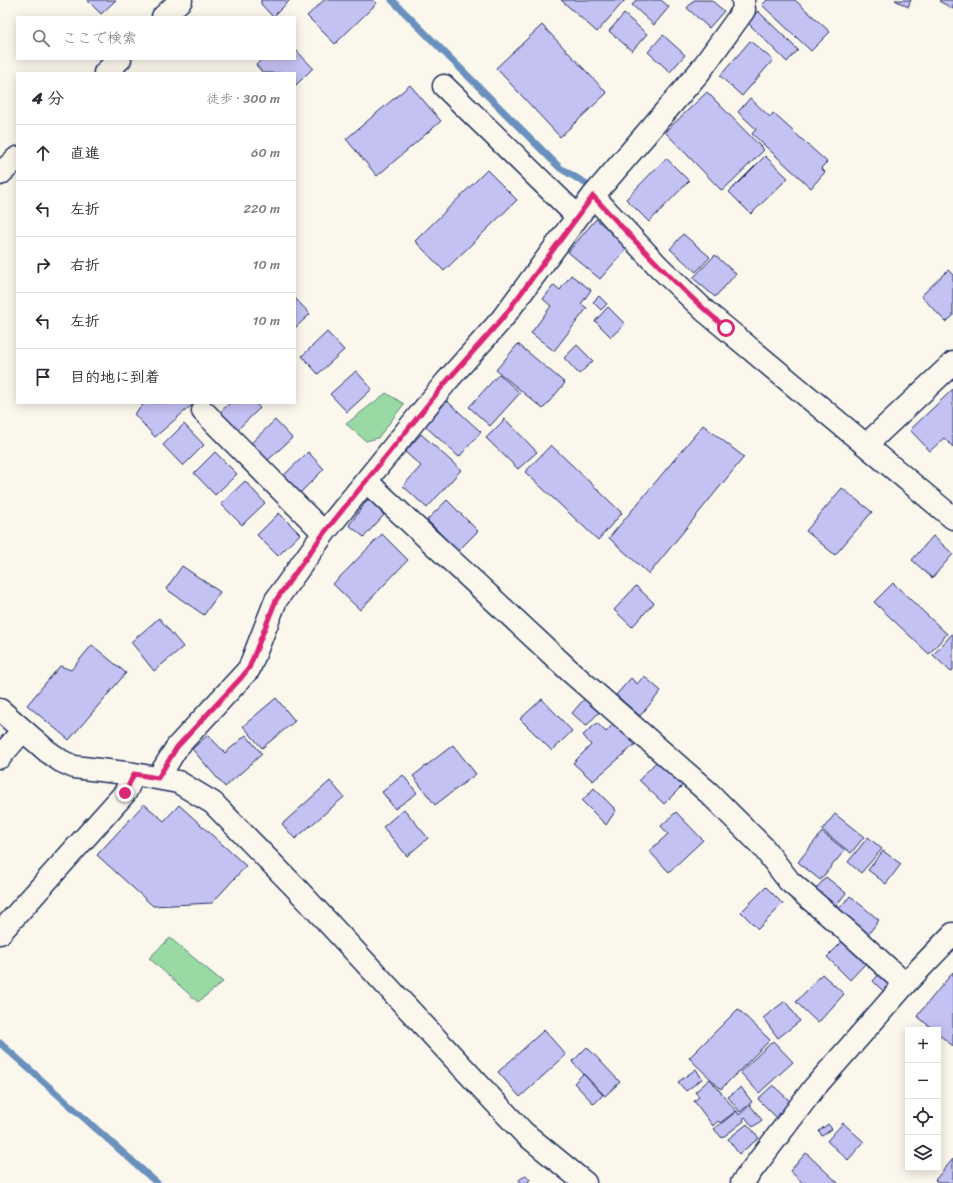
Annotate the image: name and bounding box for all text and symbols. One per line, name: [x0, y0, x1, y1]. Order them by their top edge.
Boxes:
search box: [16, 16, 296, 60]
text: ここで検索: [62, 25, 137, 51]
icon: search: [30, 27, 52, 49]
text: 4 分: [32, 83, 64, 113]
text: 徒歩 · 300 m: [207, 87, 280, 110]
text: 直進: [70, 140, 100, 166]
text: 60 m: [251, 141, 280, 164]
icon: ahead: [32, 142, 54, 164]
text: 左折: [70, 196, 100, 222]
text: 220 m: [243, 197, 280, 220]
icon: left: [32, 198, 54, 220]
text: 右折: [70, 252, 100, 278]
text: 10 m: [253, 253, 280, 276]
icon: right: [32, 254, 54, 276]
text: 左折: [70, 308, 100, 334]
text: 10 m: [253, 309, 280, 332]
icon: left: [32, 310, 54, 332]
route start: [717, 319, 735, 337]
text: 目的地に到着: [70, 364, 160, 390]
icon: arrive: [32, 366, 54, 388]
route end: [116, 784, 134, 802]
map controls: [905, 1027, 941, 1171]
button: +: [905, 1027, 941, 1063]
button: −: [905, 1063, 941, 1099]
button: locate: [905, 1099, 941, 1135]
button: layers: [905, 1135, 941, 1171]

